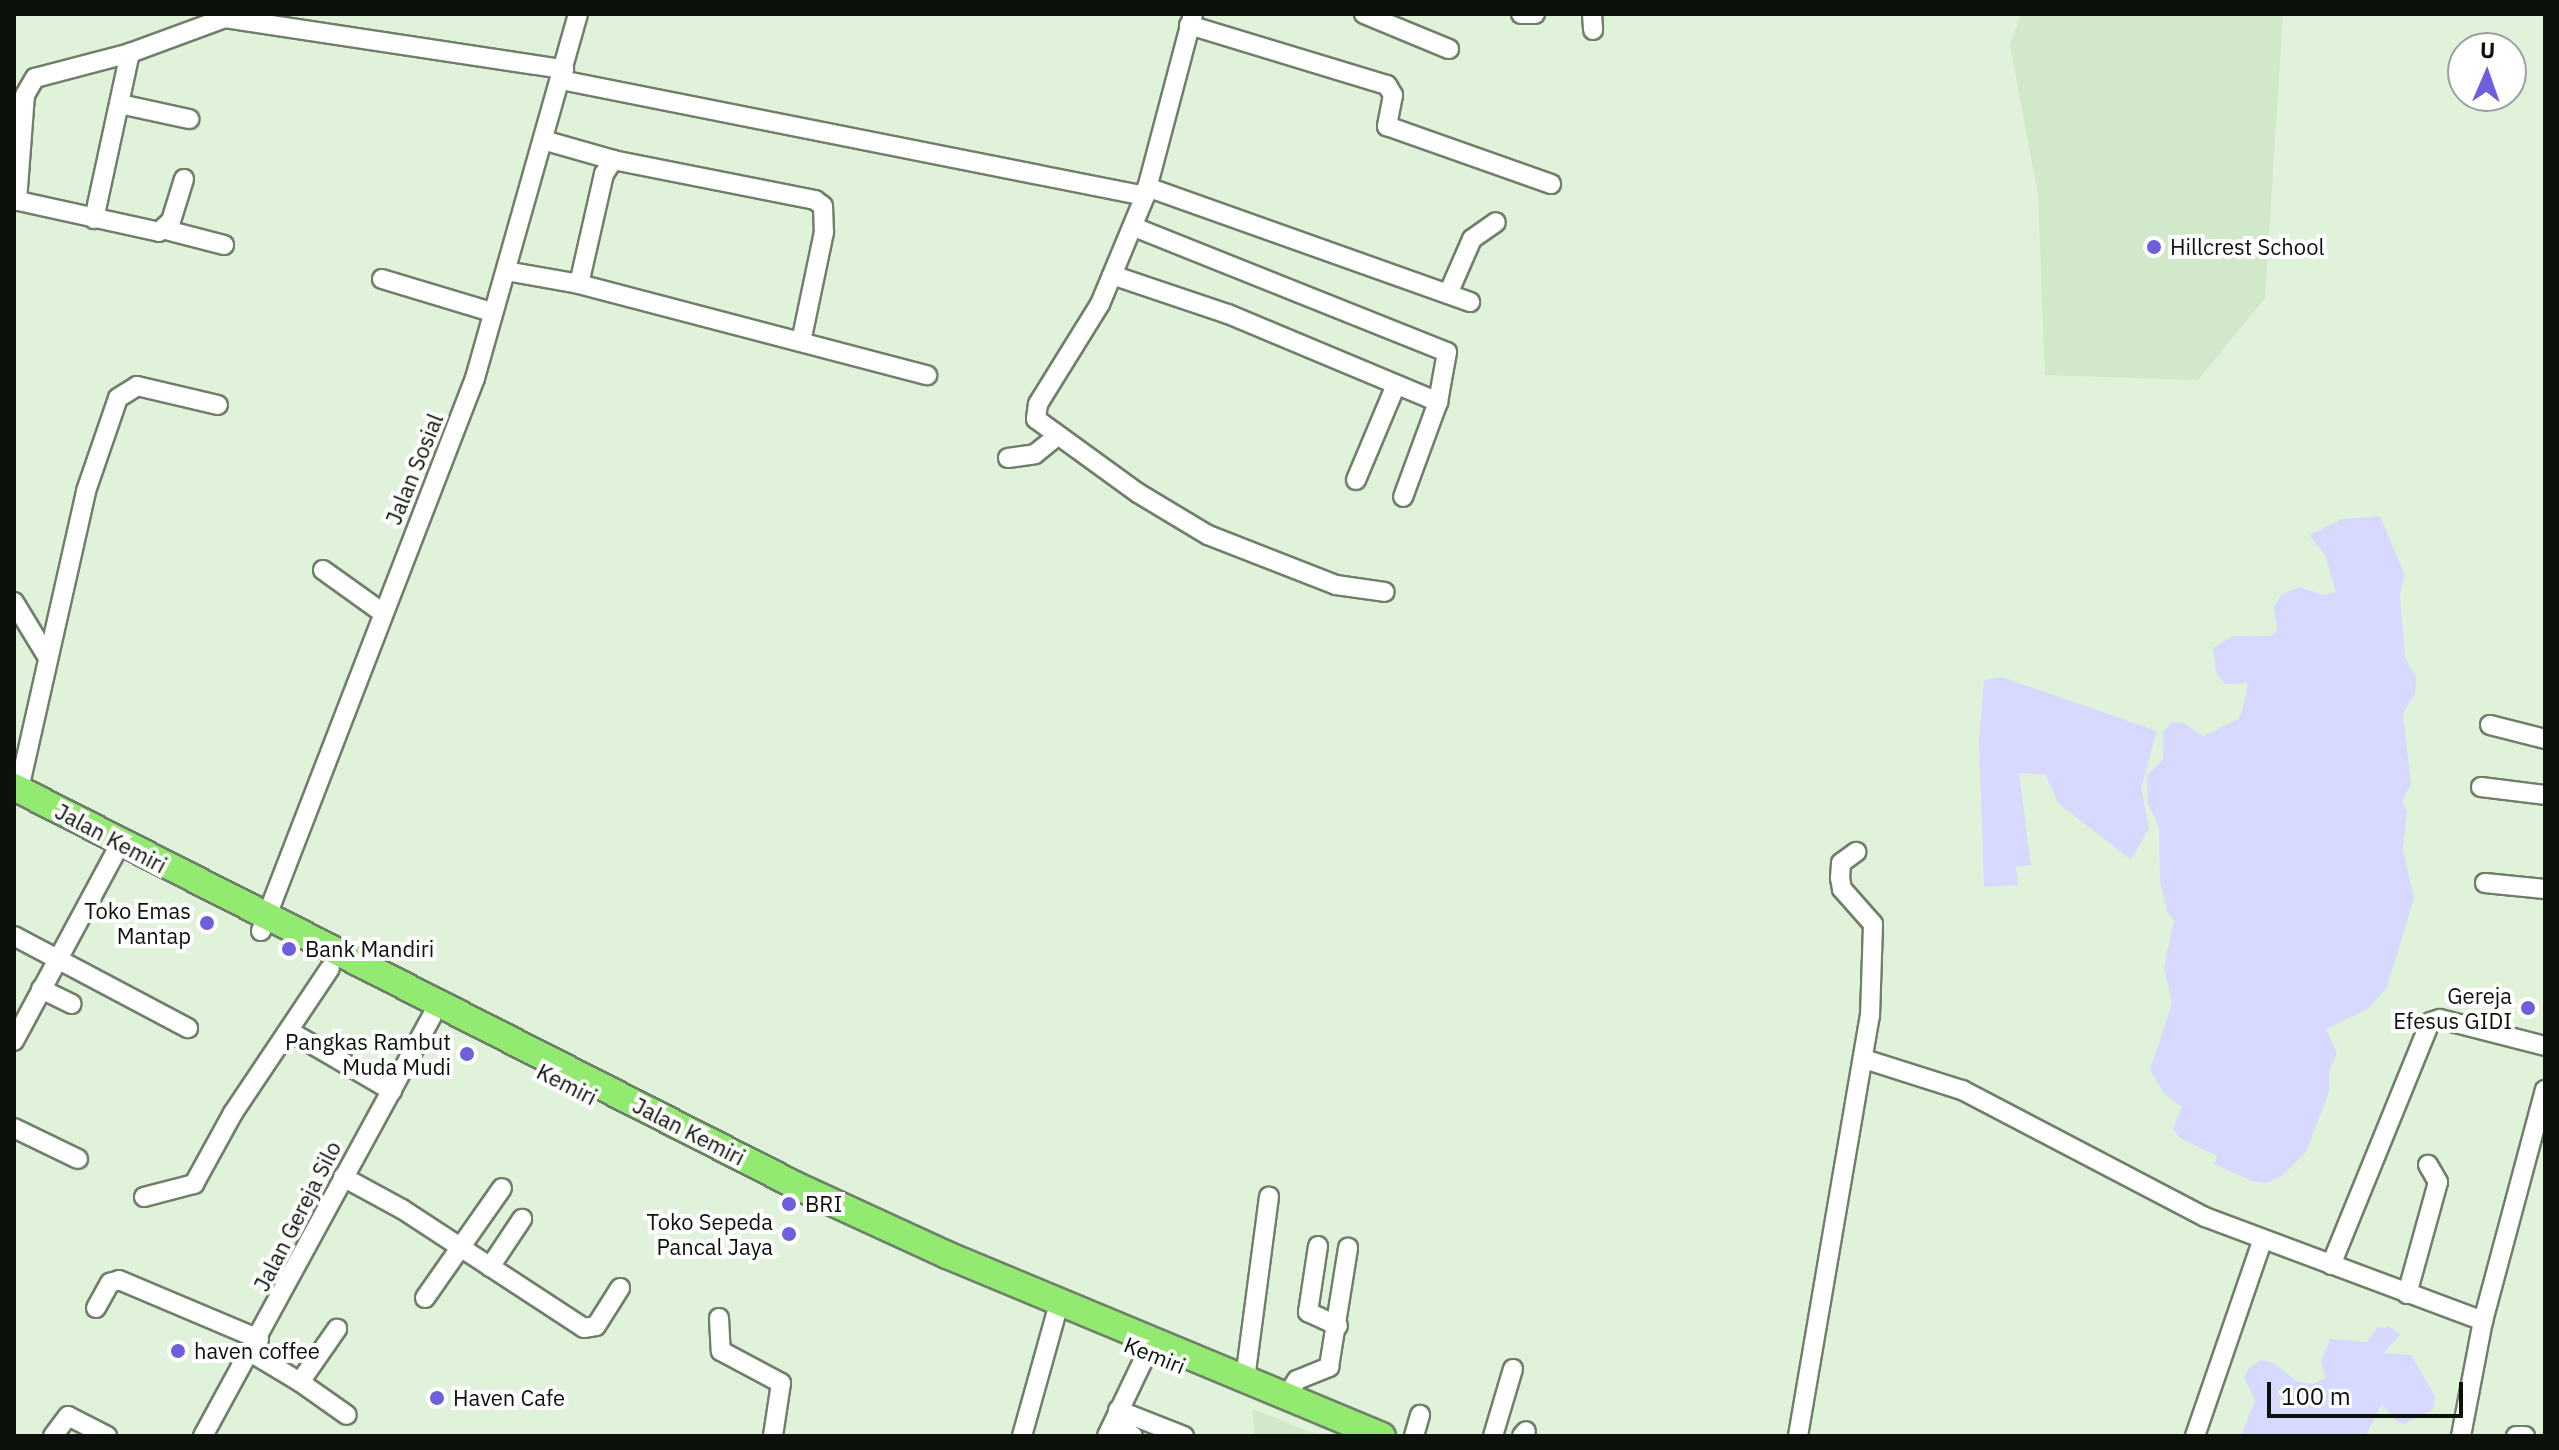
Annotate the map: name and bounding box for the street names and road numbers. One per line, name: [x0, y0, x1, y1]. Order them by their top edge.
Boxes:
street label: Jalan Sosial: [380, 410, 448, 528]
street label: Jalan Kemiri: [51, 798, 171, 878]
street label: Kemiri: [533, 1058, 601, 1110]
street label: Jalan Kemiri: [629, 1092, 749, 1170]
street label: Jalan Gereja Silo: [248, 1137, 346, 1295]
street label: Kemiri: [1120, 1331, 1190, 1379]

